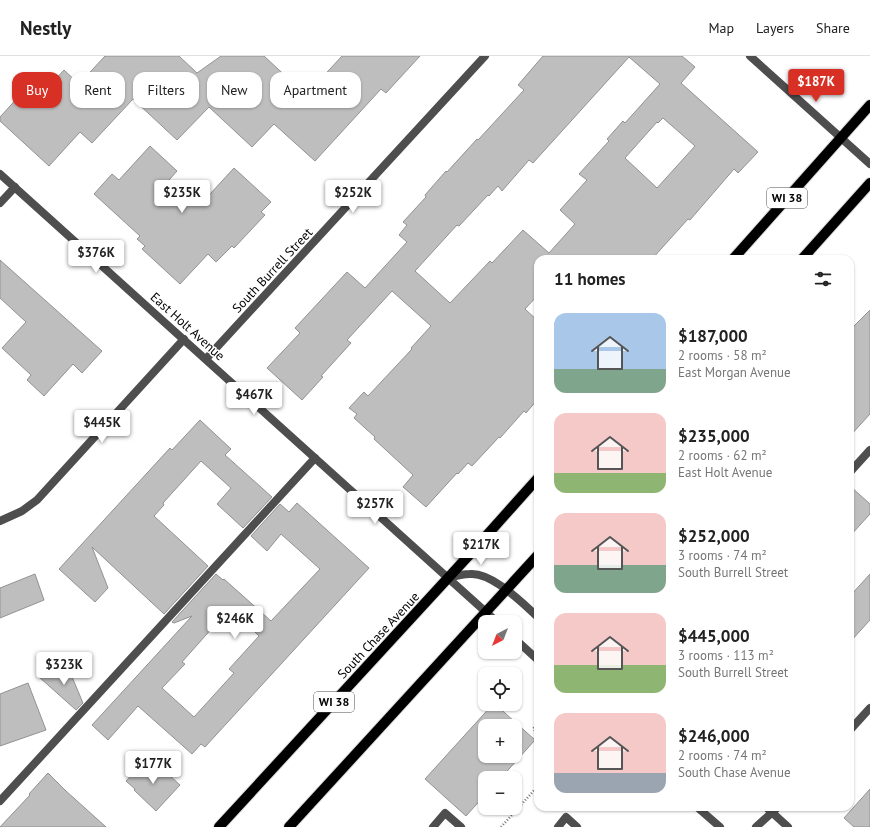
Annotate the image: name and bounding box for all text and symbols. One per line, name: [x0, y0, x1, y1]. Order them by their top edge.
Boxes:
text: Nestly: [20, 16, 71, 40]
text: Map: [708, 19, 734, 37]
text: Layers: [756, 19, 794, 37]
text: Share: [816, 19, 850, 37]
pin: $187K: [788, 69, 844, 103]
chip: Buy: [12, 72, 62, 108]
chip: Rent: [70, 72, 125, 108]
chip: Filters: [133, 72, 199, 108]
chip: New: [207, 72, 262, 108]
chip: Apartment: [270, 72, 361, 108]
text: $187K: [797, 73, 835, 90]
pin: $235K: [154, 180, 210, 214]
pin: $252K: [325, 180, 381, 214]
text: $235K: [163, 184, 201, 201]
text: $252K: [334, 184, 372, 201]
road number: WI 38: [767, 188, 807, 208]
street label: South Burrell Street: [229, 224, 317, 316]
pin: $376K: [68, 240, 124, 274]
text: $376K: [77, 244, 115, 261]
text: 11 homes: [554, 268, 625, 290]
icon: filters: [812, 268, 834, 290]
street label: East Holt Avenue: [147, 288, 228, 364]
text: $187,000: [678, 325, 748, 347]
icon: home: [586, 329, 634, 377]
text: 2 rooms · 58 m²: [678, 347, 767, 364]
text: East Morgan Avenue: [678, 364, 791, 381]
pin: $467K: [226, 382, 282, 416]
text: $467K: [235, 386, 273, 403]
pin: $445K: [74, 410, 130, 444]
text: $445K: [83, 414, 121, 431]
text: $235,000: [678, 425, 750, 447]
icon: home: [586, 429, 634, 477]
text: 2 rooms · 62 m²: [678, 447, 767, 464]
text: East Holt Avenue: [678, 464, 772, 481]
pin: $257K: [347, 491, 403, 525]
text: $257K: [356, 495, 394, 512]
text: $252,000: [678, 525, 750, 547]
icon: home: [586, 529, 634, 577]
pin: $217K: [453, 532, 509, 566]
text: $217K: [462, 536, 500, 553]
text: 3 rooms · 74 m²: [678, 547, 767, 564]
text: South Burrell Street: [678, 564, 788, 581]
street label: South Chase Avenue: [334, 588, 423, 682]
pin: $246K: [207, 606, 263, 640]
text: $246K: [216, 610, 254, 627]
north arrow: [478, 615, 522, 659]
map controls: [478, 615, 522, 815]
text: $445,000: [678, 625, 750, 647]
icon: home: [586, 629, 634, 677]
text: 3 rooms · 113 m²: [678, 647, 774, 664]
pin: $323K: [36, 652, 92, 686]
text: $323K: [45, 656, 83, 673]
text: South Burrell Street: [678, 664, 788, 681]
button: locate: [478, 667, 522, 711]
road number: WI 38: [314, 692, 354, 712]
button: +: [478, 719, 522, 763]
text: $246,000: [678, 725, 750, 747]
icon: home: [586, 729, 634, 777]
text: 2 rooms · 74 m²: [678, 747, 767, 764]
pin: $177K: [125, 751, 181, 785]
text: $177K: [134, 755, 172, 772]
text: South Chase Avenue: [678, 764, 791, 781]
button: −: [478, 771, 522, 815]

